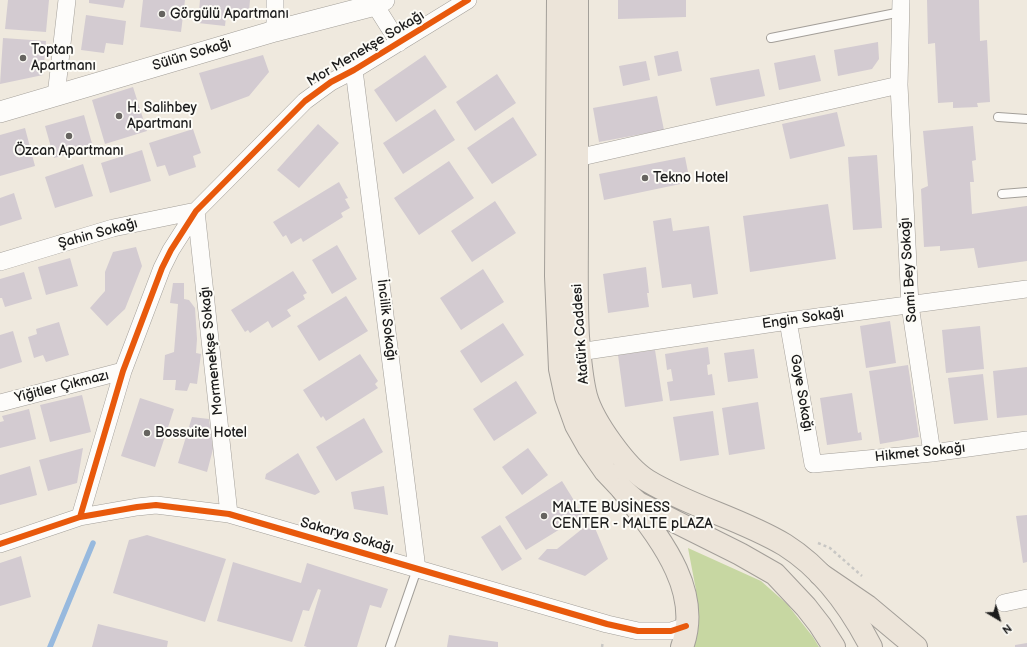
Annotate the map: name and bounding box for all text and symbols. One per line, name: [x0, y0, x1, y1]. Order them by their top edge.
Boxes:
place label: Görgülü Apartmanı: [170, 6, 289, 22]
street label: Mor Menekşe Sokağı: [304, 7, 428, 91]
marker: Görgülü Apartmanı: [157, 9, 167, 19]
street label: Sülün Sokağı: [151, 35, 233, 75]
place label: Toptan Apartmanı: [31, 42, 96, 74]
marker: Toptan Apartmanı: [18, 53, 28, 63]
place label: H. Salihbey Apartmanı: [127, 100, 197, 132]
marker: H. Salihbey Apartmanı: [114, 111, 124, 121]
marker: Özcan Apartmanı: [64, 131, 74, 141]
place label: Özcan Apartmanı: [14, 143, 124, 159]
place label: Tekno Hotel: [653, 170, 728, 186]
marker: Tekno Hotel: [640, 173, 650, 183]
street label: Şahin Sokağı: [56, 215, 140, 253]
street label: Sami Bey Sokağı: [897, 217, 921, 323]
street label: İncilik Sokağı: [373, 278, 399, 362]
street label: Atatürk Caddesi: [569, 283, 593, 385]
street label: Mormenekşe Sokağı: [197, 286, 227, 416]
street label: Engin Sokağı: [761, 305, 845, 333]
street label: Gaye Sokağı: [786, 353, 816, 433]
street label: Yiğitler Çıkmazı: [13, 367, 111, 407]
place label: Bossuite Hotel: [155, 425, 247, 441]
marker: Bossuite Hotel: [142, 428, 152, 438]
street label: Hikmet Sokağı: [874, 440, 966, 466]
place label: MALTE BUSİNESS CENTER - MALTE pLAZA: [552, 500, 713, 532]
marker: MALTE BUSİNESS CENTER - MALTE pLAZA: [539, 511, 549, 521]
street label: Sakarya Sokağı: [298, 515, 396, 557]
north arrow: [979, 599, 1019, 639]
text: N: [999, 621, 1014, 637]

